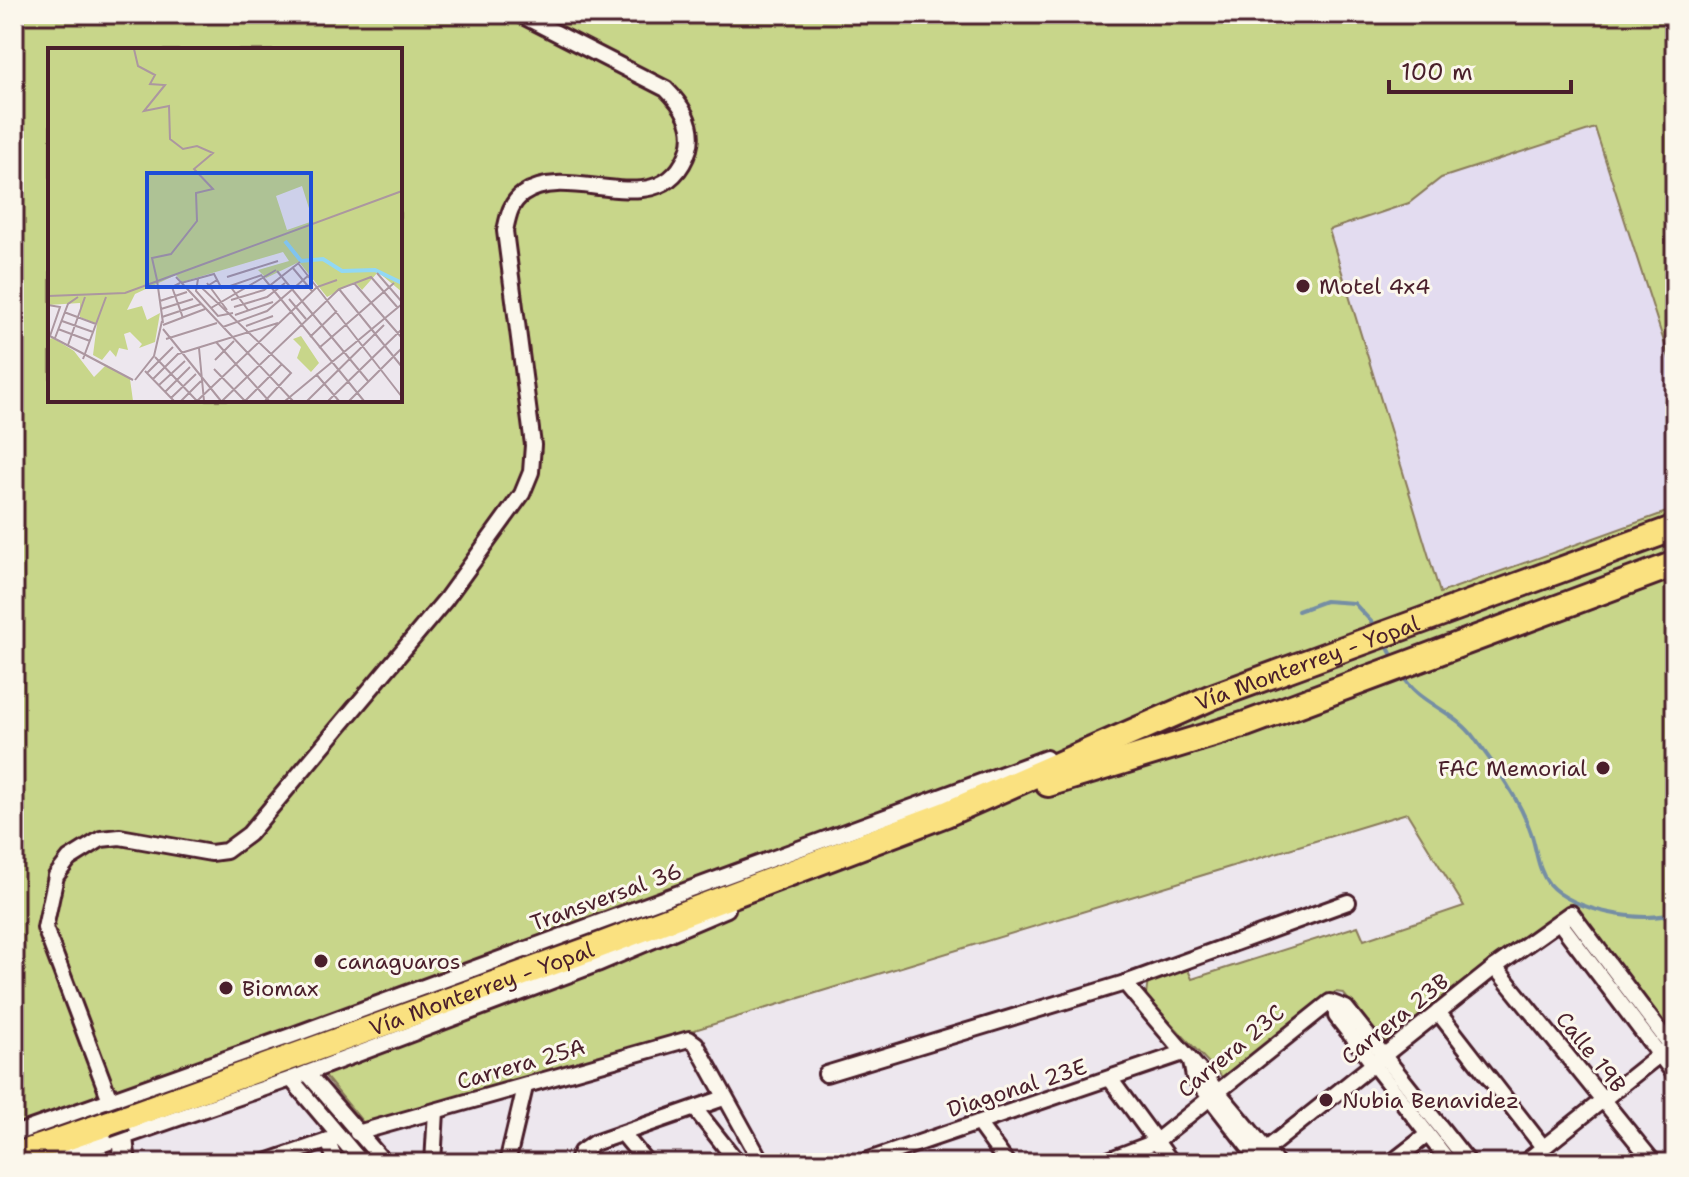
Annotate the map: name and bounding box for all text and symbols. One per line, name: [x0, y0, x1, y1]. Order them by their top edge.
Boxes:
scale bar: [1389, 44, 1571, 94]
inset map: [48, 48, 402, 402]
text: 100 m: [1401, 56, 1473, 88]
place label: Motel 4x4: [1319, 272, 1430, 301]
marker: Motel 4x4: [1294, 277, 1312, 295]
street label: Vía Monterrey - Yopal: [1190, 608, 1424, 717]
place label: FAC Memorial: [1438, 754, 1587, 783]
marker: FAC Memorial: [1594, 759, 1612, 777]
street label: Transversal 36: [526, 856, 686, 938]
street label: Vía Monterrey - Yopal: [365, 934, 598, 1042]
place label: canaguaros: [337, 947, 461, 976]
marker: canaguaros: [312, 952, 330, 970]
street label: Carrera 23B: [1335, 967, 1455, 1071]
place label: Biomax: [242, 974, 318, 1003]
marker: Biomax: [217, 979, 235, 997]
street label: Carrera 23C: [1172, 998, 1290, 1104]
street label: Calle 19B: [1549, 1005, 1633, 1099]
street label: Carrera 25A: [454, 1032, 588, 1096]
street label: Diagonal 23E: [944, 1052, 1090, 1124]
place label: Nubia Benavidez: [1342, 1086, 1519, 1115]
marker: Nubia Benavidez: [1317, 1091, 1335, 1109]

